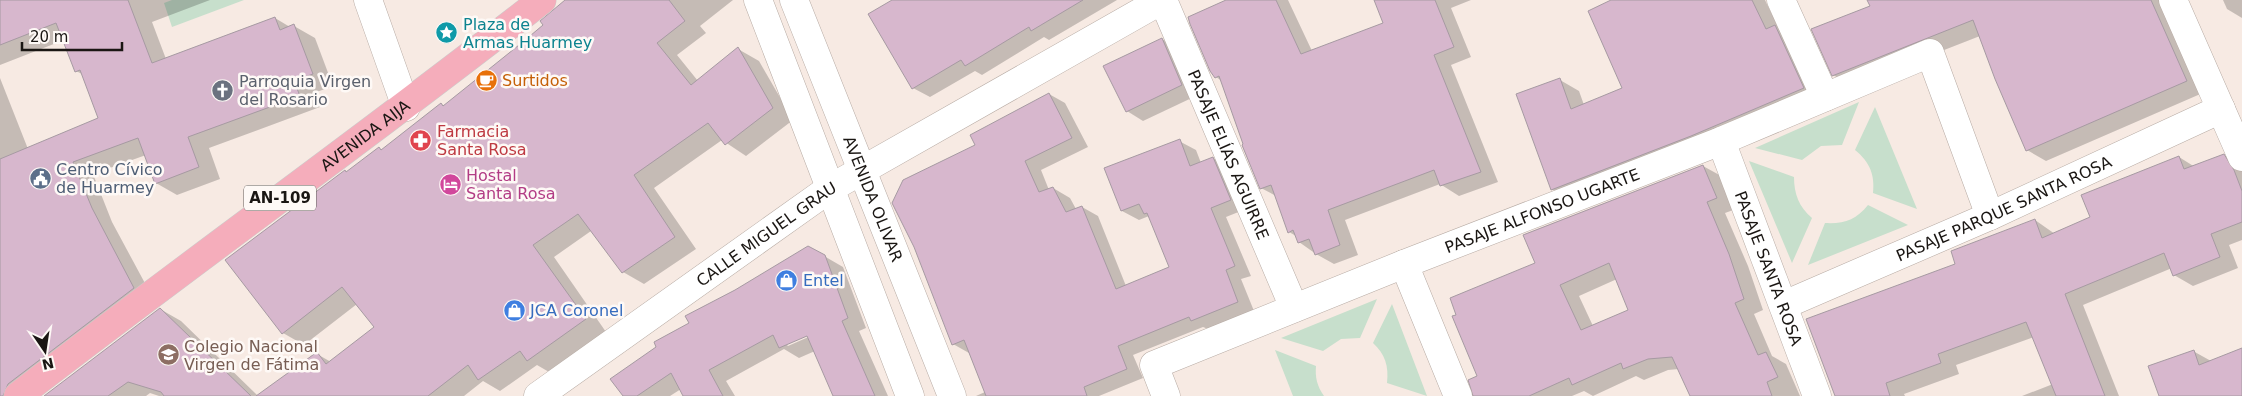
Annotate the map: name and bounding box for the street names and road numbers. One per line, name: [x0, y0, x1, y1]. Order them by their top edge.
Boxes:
street label: PASAJE ELÍAS AGUIRRE: [1184, 67, 1273, 242]
street label: AVENIDA AIJA: [316, 96, 413, 175]
street label: AVENIDA OLIVAR: [840, 133, 907, 265]
street label: PASAJE PARQUE SANTA ROSA: [1893, 152, 2114, 265]
street label: PASAJE ALFONSO UGARTE: [1442, 164, 1642, 257]
street label: CALLE MIGUEL GRAU: [692, 177, 839, 290]
road number: AN-109: [244, 186, 316, 210]
street label: PASAJE SANTA ROSA: [1731, 188, 1807, 348]

